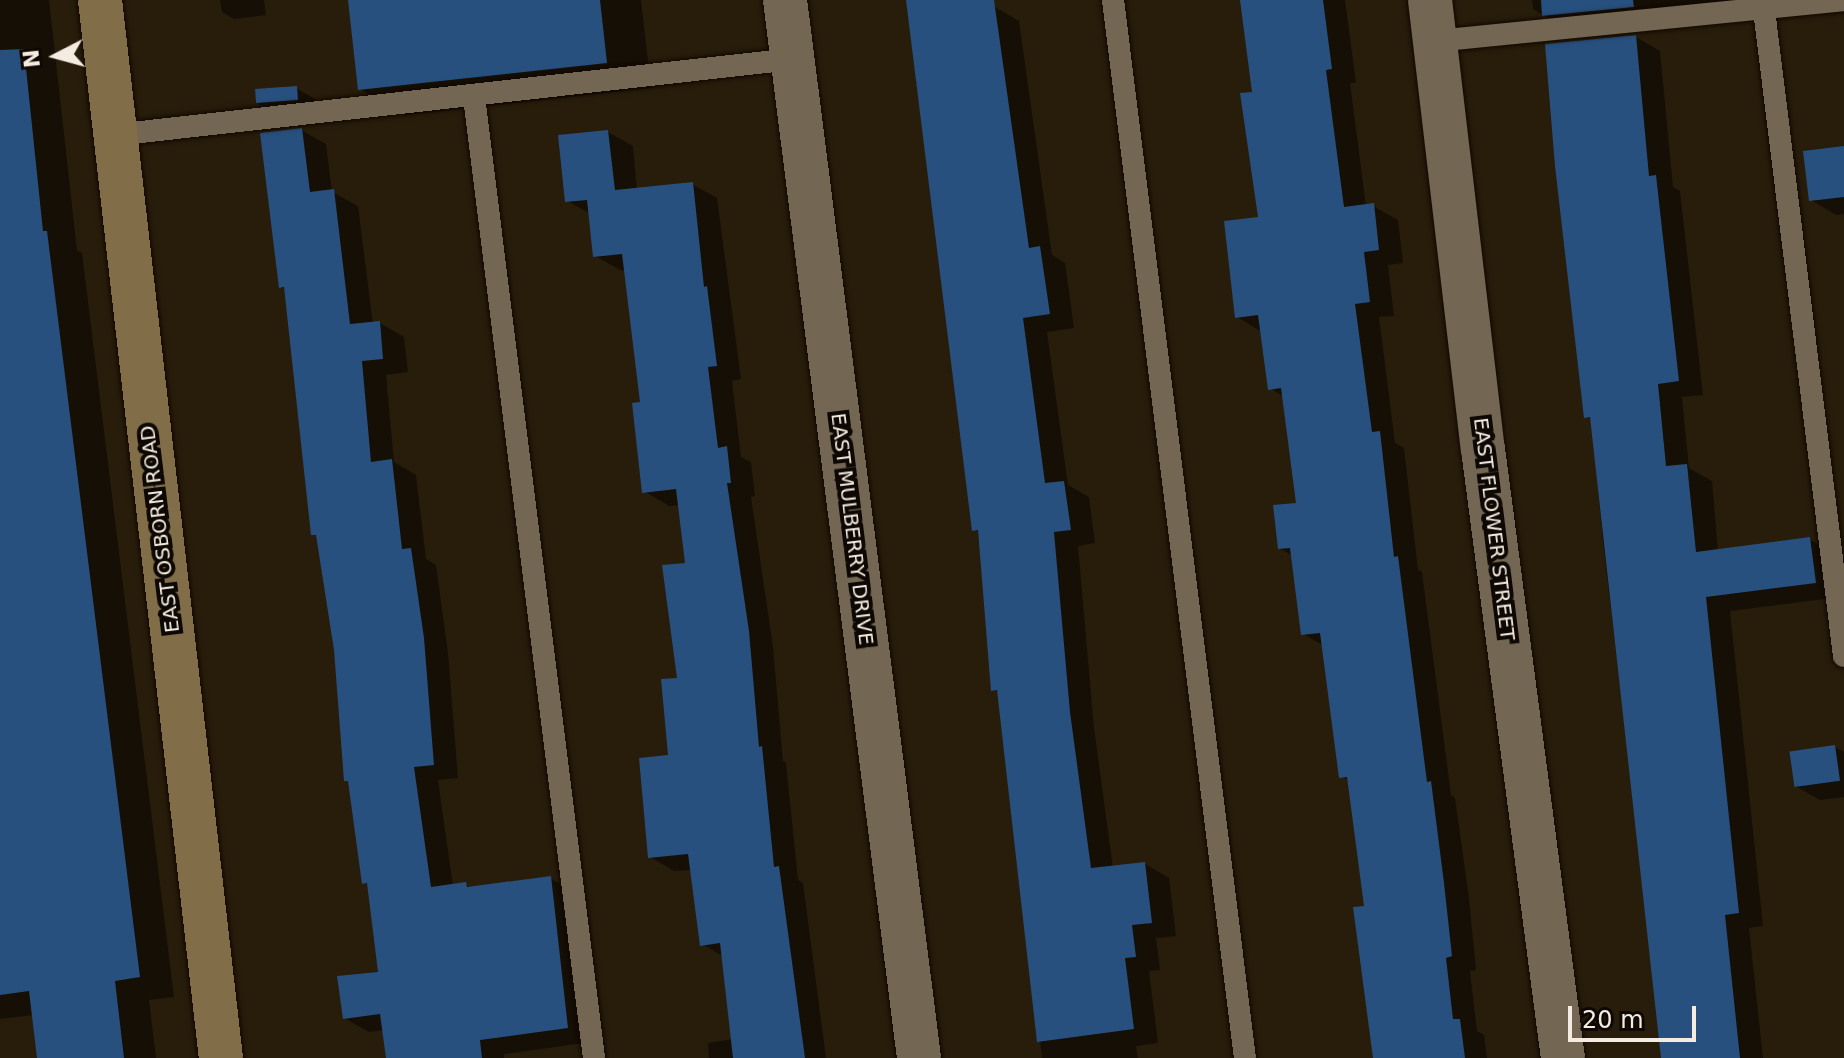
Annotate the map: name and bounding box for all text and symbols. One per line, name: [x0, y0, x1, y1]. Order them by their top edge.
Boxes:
north arrow: [16, 16, 96, 96]
text: N: [18, 48, 45, 69]
street label: EAST MULBERRY DRIVE: [826, 412, 878, 646]
street label: EAST FLOWER STREET: [1468, 416, 1520, 642]
street label: EAST OSBORN ROAD: [135, 424, 185, 634]
scale bar: [1572, 990, 1700, 1040]
text: 20 m: [1582, 1006, 1644, 1034]

